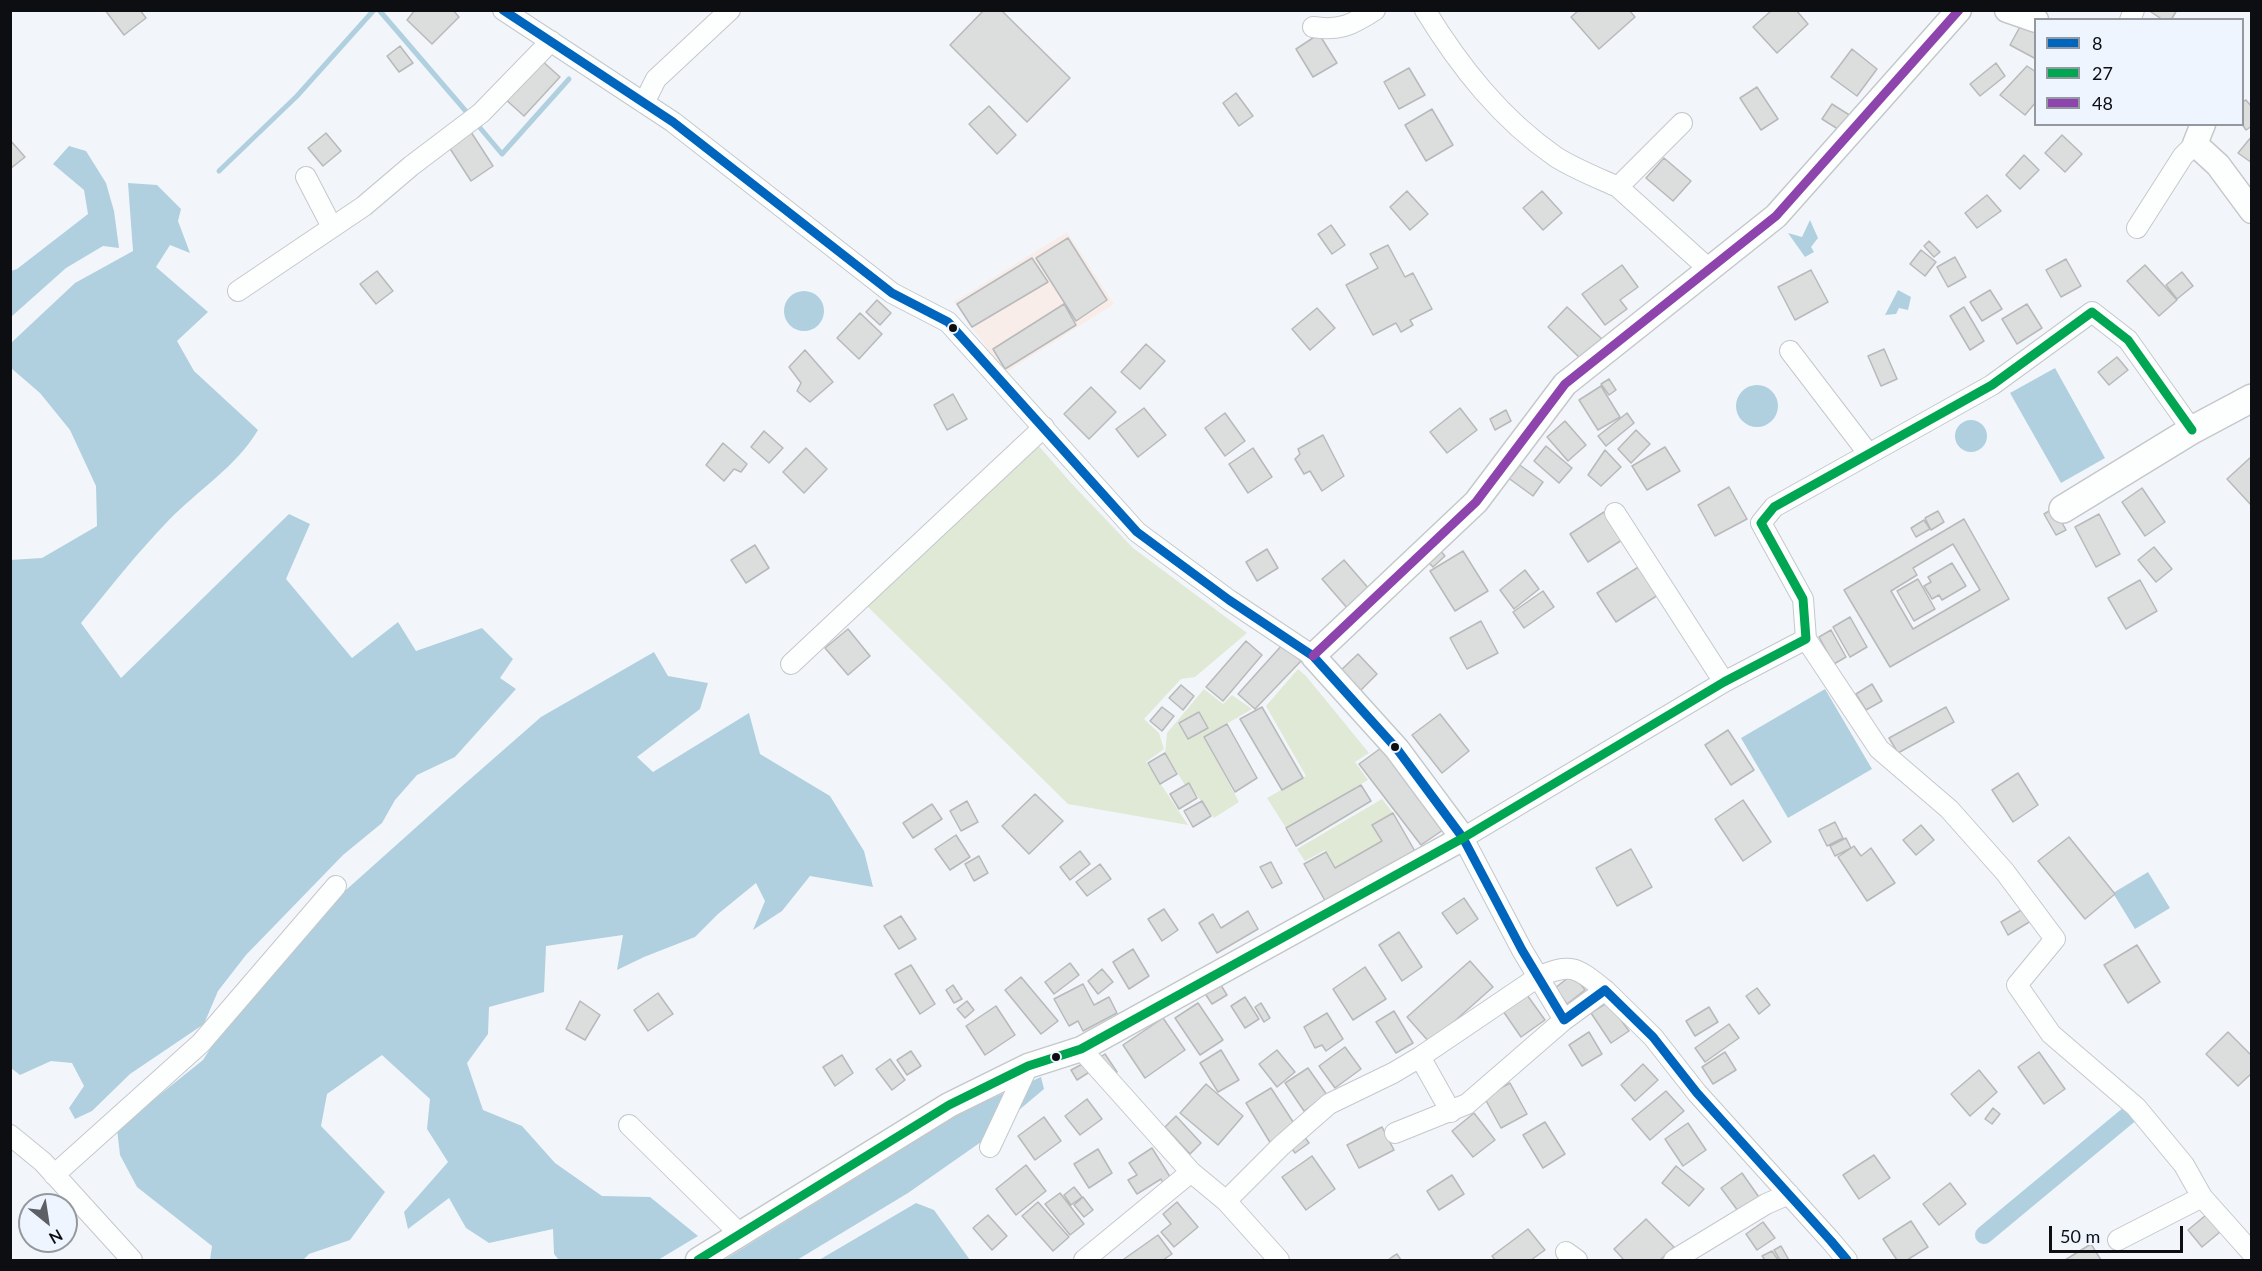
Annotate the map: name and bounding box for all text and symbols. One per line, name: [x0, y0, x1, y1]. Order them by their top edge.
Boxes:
legend: [2034, 18, 2244, 126]
text: 8: [2092, 32, 2102, 54]
text: 27: [2092, 62, 2113, 84]
text: 48: [2092, 92, 2113, 114]
unlabelled marker: [947, 322, 959, 334]
unlabelled marker: [1389, 741, 1401, 753]
unlabelled marker: [1050, 1051, 1062, 1063]
north arrow: [18, 1193, 78, 1253]
scale bar: [2052, 1214, 2186, 1252]
text: 50 m: [2060, 1225, 2100, 1247]
text: N: [46, 1226, 66, 1249]

